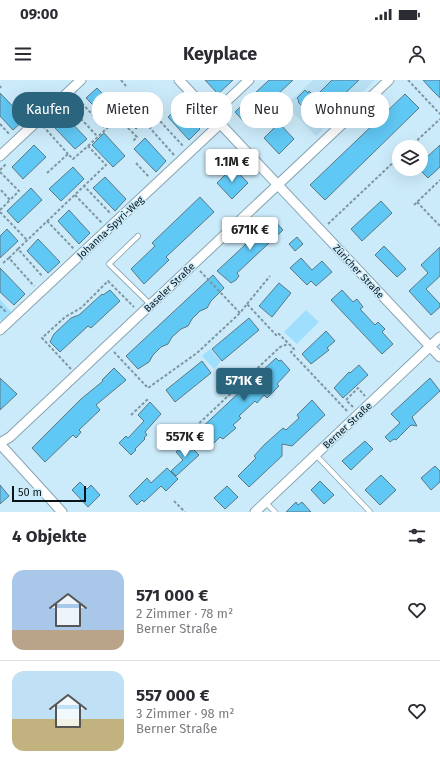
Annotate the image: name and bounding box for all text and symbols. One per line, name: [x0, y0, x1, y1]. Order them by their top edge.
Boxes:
text: 09:00: [20, 5, 58, 23]
icon: menu: [12, 43, 34, 65]
text: Keyplace: [183, 43, 257, 65]
icon: person: [406, 43, 428, 65]
chip: Kaufen: [12, 92, 84, 128]
chip: Mieten: [92, 92, 163, 128]
chip: Filter: [171, 92, 232, 128]
chip: Neu: [240, 92, 293, 128]
chip: Wohnung: [301, 92, 389, 128]
map controls: [392, 140, 428, 176]
button: layers: [392, 140, 428, 176]
pin: 1.1M €: [199, 149, 265, 183]
text: 1.1M €: [215, 154, 249, 169]
street label: Johanna-Spyri-Weg: [75, 193, 147, 262]
pin: 671K €: [217, 217, 283, 251]
text: 671K €: [231, 222, 269, 237]
street label: Züricher Straße: [330, 242, 386, 301]
street label: Baseler Straße: [142, 261, 198, 315]
pin: 571K €: [211, 368, 277, 402]
text: 571K €: [225, 373, 263, 388]
street label: Berner Straße: [321, 400, 375, 451]
pin: 557K €: [152, 424, 218, 458]
text: 557K €: [166, 429, 204, 444]
scale bar: [12, 484, 86, 503]
text: 50 m: [18, 486, 42, 499]
icon: filters: [406, 525, 428, 547]
text: 4 Objekte: [12, 526, 87, 547]
text: 571 000 €: [136, 585, 208, 606]
icon: home: [44, 586, 92, 634]
icon: heart: [406, 599, 428, 621]
text: 2 Zimmer · 78 m²: [136, 606, 233, 621]
text: Berner Straße: [136, 621, 217, 636]
text: 557 000 €: [136, 685, 210, 706]
icon: home: [44, 687, 92, 735]
icon: heart: [406, 700, 428, 722]
text: 3 Zimmer · 98 m²: [136, 706, 235, 721]
text: Berner Straße: [136, 721, 217, 736]

